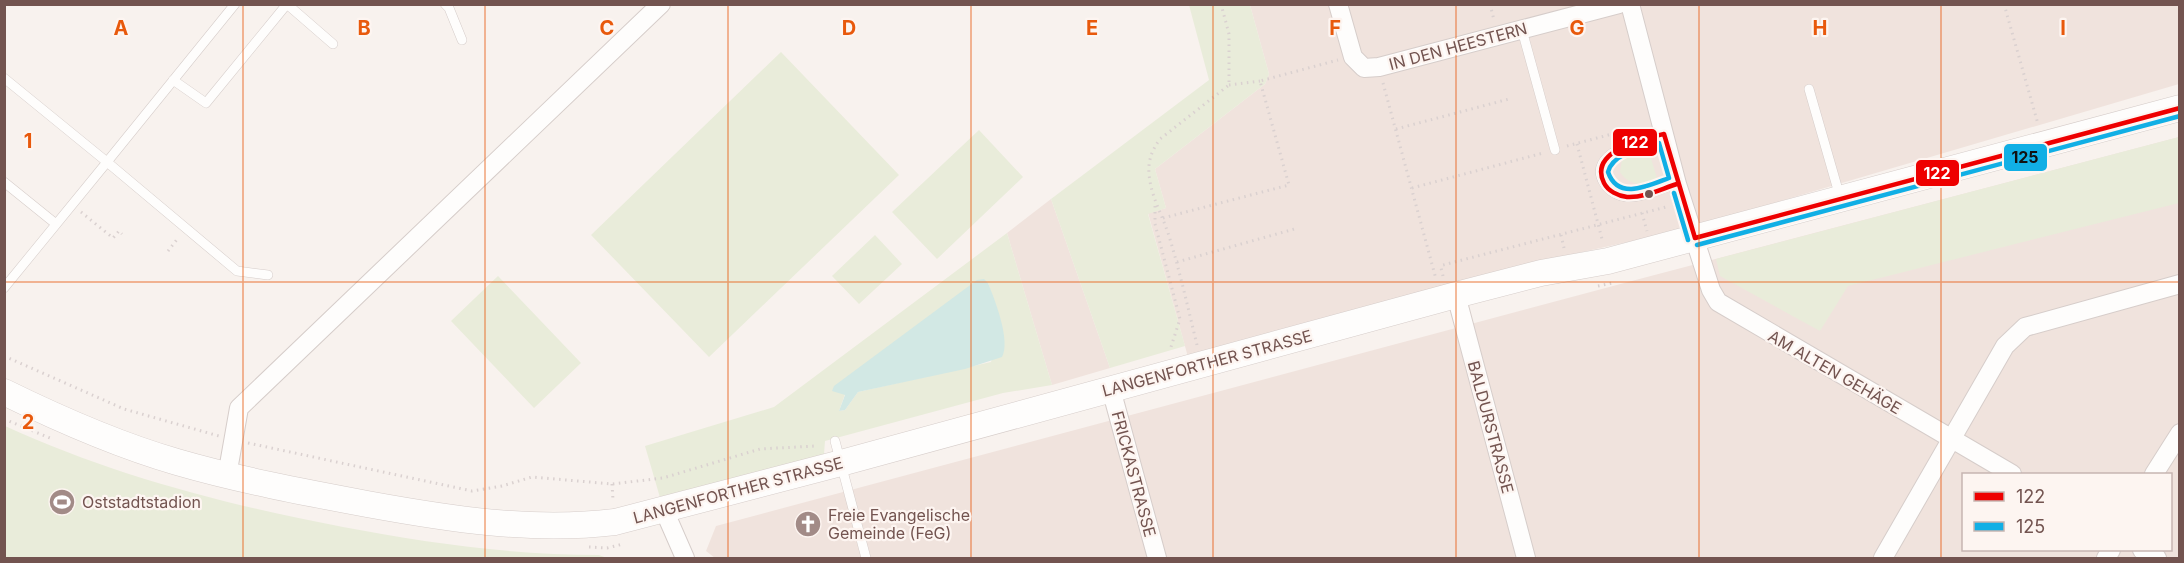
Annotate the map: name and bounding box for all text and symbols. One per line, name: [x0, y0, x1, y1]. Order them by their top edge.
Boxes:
text: A: [114, 16, 129, 40]
text: B: [357, 16, 371, 40]
text: C: [600, 16, 614, 40]
text: D: [842, 16, 856, 40]
text: E: [1086, 16, 1098, 40]
text: F: [1329, 16, 1341, 40]
text: G: [1569, 16, 1585, 40]
text: H: [1813, 16, 1827, 40]
text: I: [2060, 16, 2066, 40]
street label: IN DEN HEESTERN: [1387, 18, 1529, 74]
line badge: 122: [1612, 128, 1658, 157]
text: 1: [24, 129, 32, 153]
text: 122: [1621, 132, 1649, 152]
line badge: 125: [2003, 143, 2048, 172]
text: 125: [2011, 147, 2039, 167]
line badge: 122: [1915, 159, 1960, 187]
text: 122: [1923, 163, 1951, 183]
unlabelled marker: [1643, 188, 1655, 200]
street label: LANGENFORTHER STRASSE: [1100, 325, 1314, 401]
street label: AM ALTEN GEHÄGE: [1765, 326, 1905, 418]
street label: BALDURSTRASSE: [1464, 359, 1518, 495]
street label: FRICKASTRASSE: [1108, 409, 1160, 539]
text: 2: [22, 410, 34, 434]
street label: LANGENFORTHER STRASSE: [631, 452, 845, 528]
legend: [1962, 473, 2172, 551]
text: 122: [2016, 486, 2045, 507]
sports icon: Oststadtstadion: [47, 487, 77, 517]
place label: Oststadtstadion: [82, 492, 201, 512]
place label: Freie Evangelische Gemeinde (FeG): [828, 505, 970, 543]
church icon: Freie Evangelische Gemeinde (FeG): [793, 509, 823, 539]
text: 125: [2016, 516, 2045, 537]

